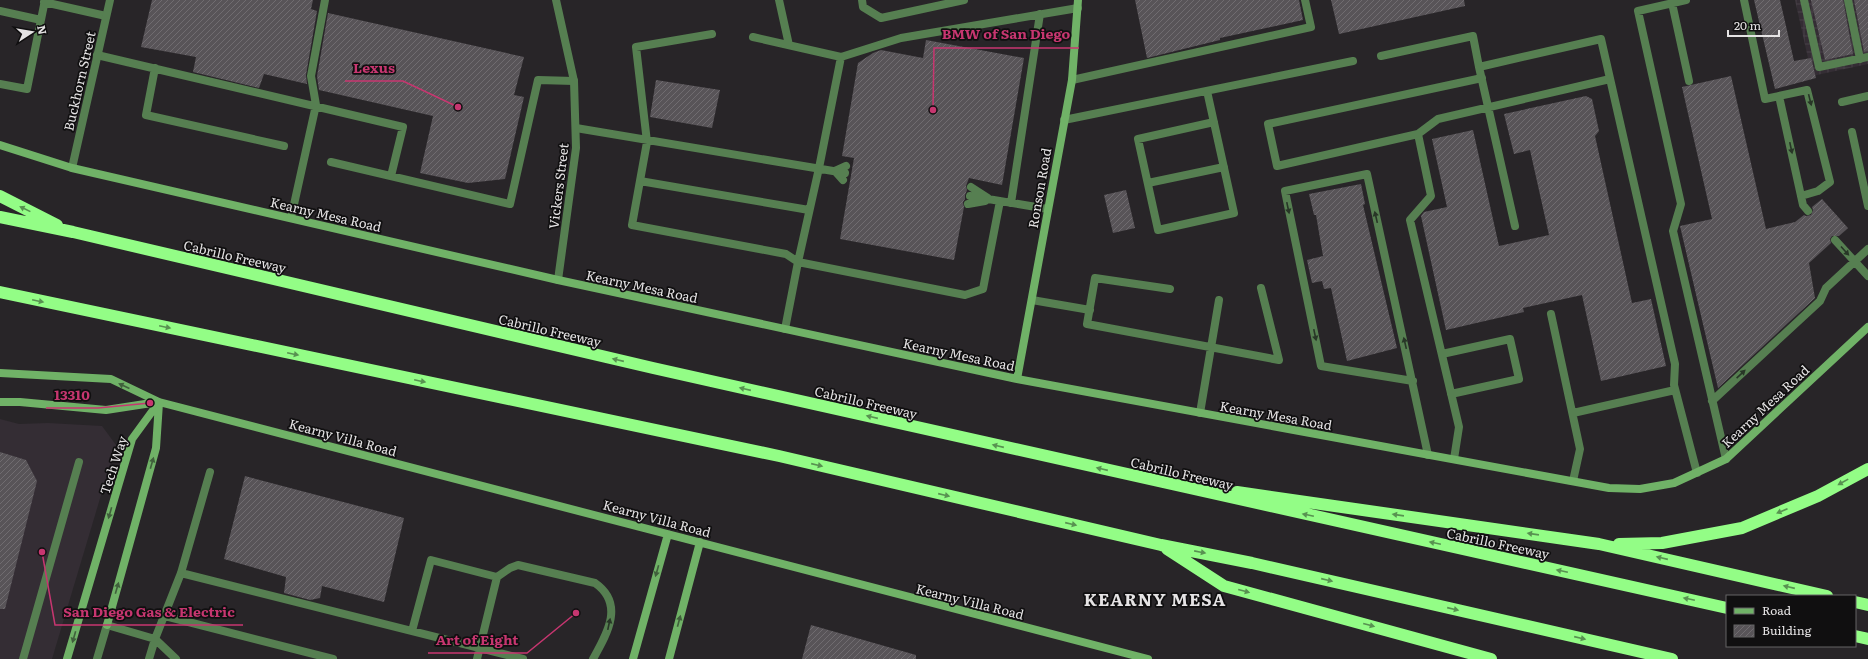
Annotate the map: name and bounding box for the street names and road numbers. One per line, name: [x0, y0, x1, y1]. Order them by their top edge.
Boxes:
street label: Buckhorn Street: [58, 29, 100, 133]
street label: Vickers Street: [543, 141, 573, 230]
street label: Ronson Road: [1023, 146, 1055, 230]
street label: Kearny Mesa Road: [268, 192, 384, 236]
street label: Cabrillo Freeway: [182, 235, 289, 277]
street label: Kearny Mesa Road: [584, 265, 700, 307]
street label: Cabrillo Freeway: [497, 309, 604, 351]
street label: Kearny Mesa Road: [901, 333, 1017, 375]
street label: Kearny Mesa Road: [1717, 360, 1813, 452]
street label: Cabrillo Freeway: [813, 381, 920, 423]
street label: Kearny Mesa Road: [1218, 396, 1334, 434]
street label: Kearny Villa Road: [287, 413, 399, 461]
street label: Tech Way: [95, 433, 132, 497]
street label: Cabrillo Freeway: [1129, 452, 1236, 494]
street label: Kearny Villa Road: [601, 494, 713, 542]
street label: Cabrillo Freeway: [1445, 523, 1552, 563]
street label: Kearny Villa Road: [914, 578, 1026, 624]

